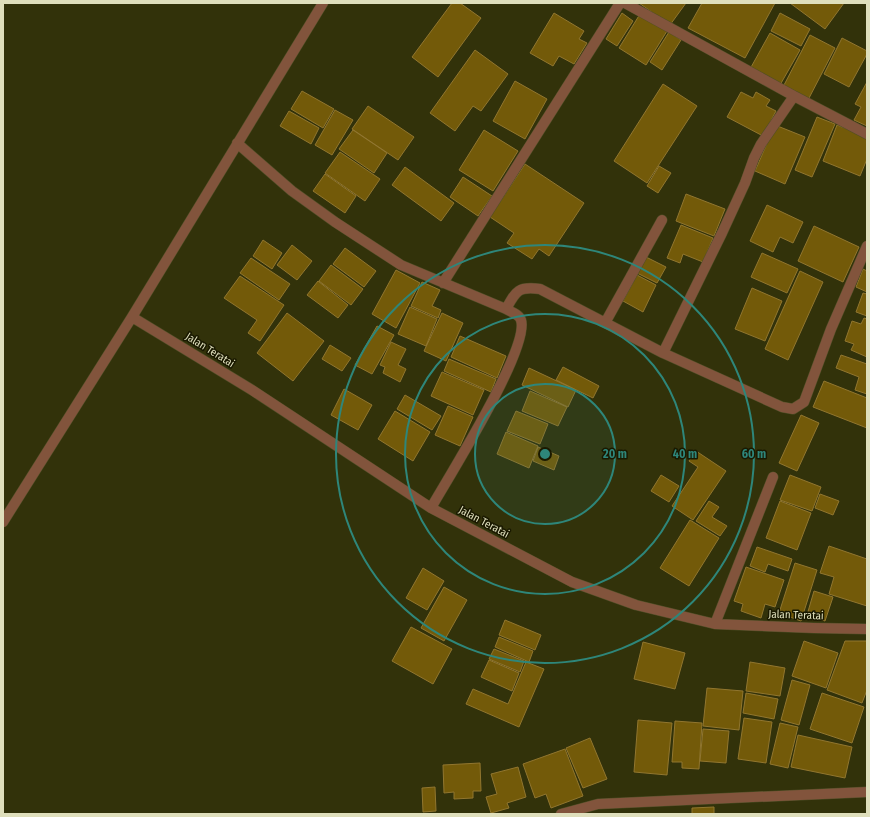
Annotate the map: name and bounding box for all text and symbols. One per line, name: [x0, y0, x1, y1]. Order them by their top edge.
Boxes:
street label: Jalan Teratai: [183, 330, 237, 370]
centre of rings: [538, 447, 552, 461]
text: 20 m: [602, 447, 627, 461]
text: 40 m: [673, 447, 697, 461]
text: 60 m: [742, 447, 766, 461]
street label: Jalan Teratai: [456, 503, 512, 541]
street label: Jalan Teratai: [768, 608, 824, 622]

